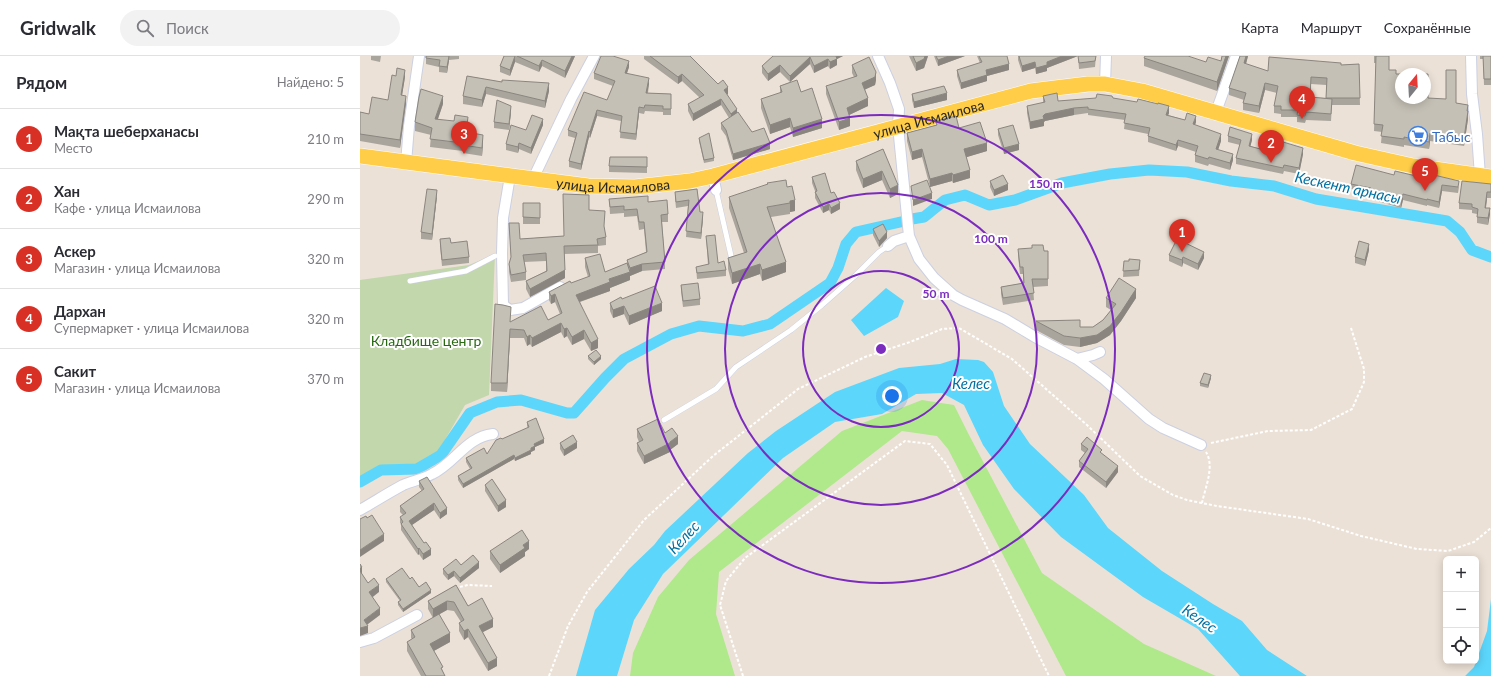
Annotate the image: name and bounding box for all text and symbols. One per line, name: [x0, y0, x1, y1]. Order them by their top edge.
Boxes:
search box: [120, 10, 400, 46]
text: Gridwalk: [20, 16, 96, 39]
icon: search: [134, 17, 156, 39]
text: Поиск: [166, 19, 209, 37]
text: Карта: [1241, 19, 1279, 36]
text: Маршрут: [1301, 19, 1362, 36]
text: Сохранённые: [1384, 19, 1471, 36]
north arrow: [1395, 68, 1431, 104]
text: Рядом: [16, 72, 67, 93]
text: Найдено: 5: [277, 74, 344, 90]
pin: 4: [1289, 86, 1315, 119]
street label: улица Исмаилова: [871, 95, 986, 141]
pin: 3: [451, 121, 477, 154]
text: Мақта шеберханасы: [54, 122, 199, 140]
supermarket icon: Табыс: [1407, 125, 1429, 147]
place label: Табыс: [1432, 128, 1471, 145]
pin: 2: [1258, 130, 1284, 163]
text: 1: [25, 131, 33, 147]
text: 210 m: [307, 131, 344, 147]
text: Место: [54, 140, 93, 156]
pin: 5: [1412, 158, 1438, 191]
water label: Кескент арнасы: [1293, 167, 1403, 207]
street label: улица Исмаилова: [555, 173, 671, 196]
text: 150 m: [1029, 176, 1063, 191]
text: Хан: [54, 182, 80, 200]
text: 2: [25, 191, 33, 207]
text: 290 m: [307, 191, 344, 207]
text: Кафе · улица Исмаилова: [54, 200, 201, 216]
pin: 1: [1169, 219, 1195, 252]
text: 100 m: [974, 231, 1008, 246]
text: Аскер: [54, 242, 96, 260]
text: 3: [25, 251, 33, 267]
text: 320 m: [307, 251, 344, 267]
text: Магазин · улица Исмаилова: [54, 260, 221, 276]
text: 50 m: [923, 286, 949, 301]
text: Дархан: [54, 302, 106, 320]
text: 4: [25, 311, 33, 327]
text: 320 m: [307, 311, 344, 327]
text: Супермаркет · улица Исмаилова: [54, 320, 249, 336]
park label: Кладбище центр: [371, 332, 482, 349]
centre of rings: [874, 342, 888, 356]
text: Сакит: [54, 362, 96, 380]
text: 5: [25, 371, 33, 387]
text: 370 m: [307, 371, 344, 387]
water label: Келес: [952, 374, 990, 392]
text: Магазин · улица Исмаилова: [54, 380, 221, 396]
your location: [882, 386, 902, 406]
water label: Келес: [663, 517, 703, 557]
map controls: [1443, 556, 1479, 664]
button: +: [1443, 556, 1479, 592]
button: −: [1443, 592, 1479, 628]
water label: Келес: [1179, 600, 1221, 636]
button: locate: [1443, 628, 1479, 664]

